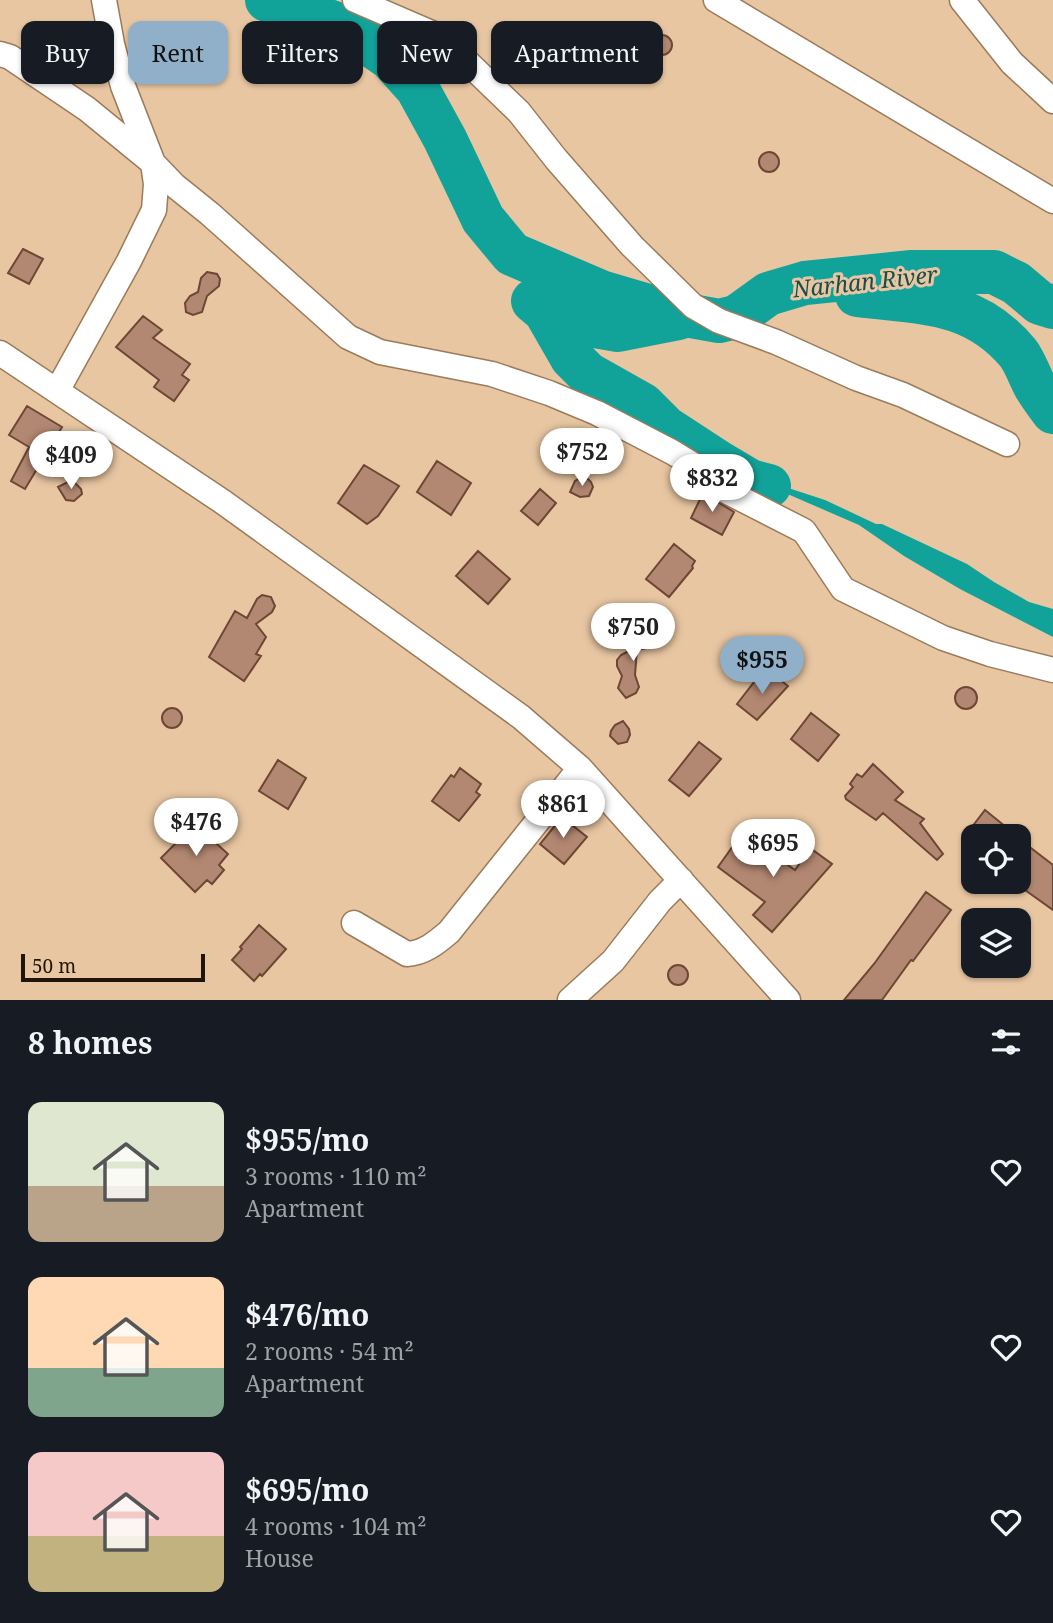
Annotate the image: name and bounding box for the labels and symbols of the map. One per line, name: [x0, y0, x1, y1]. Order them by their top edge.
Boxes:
water label: Narhan River: [790, 257, 939, 305]
pin: $752: [541, 428, 623, 488]
pin: $409: [30, 432, 112, 491]
pin: $832: [671, 454, 753, 514]
pin: $750: [592, 604, 674, 663]
pin: $955: [721, 636, 803, 696]
pin: $861: [522, 780, 604, 840]
pin: $476: [155, 798, 237, 858]
pin: $695: [732, 820, 814, 879]
scale bar: [21, 951, 205, 983]

